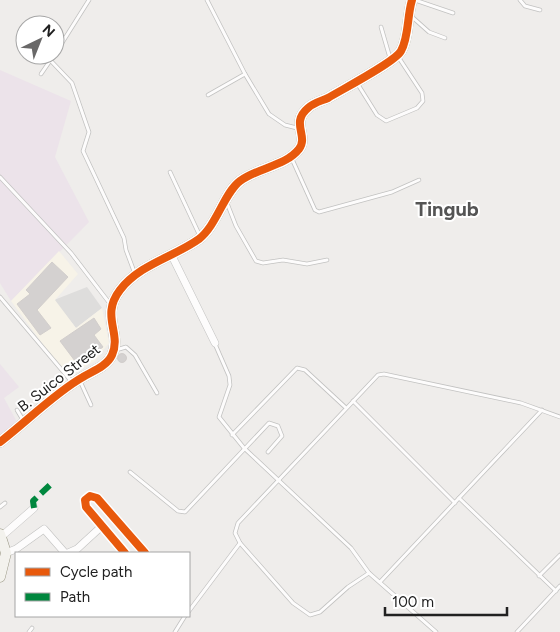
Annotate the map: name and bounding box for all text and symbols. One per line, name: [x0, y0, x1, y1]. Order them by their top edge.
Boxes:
north arrow: [15, 15, 65, 65]
text: N: [39, 21, 58, 41]
district label: Tingub: [415, 197, 479, 221]
street label: B. Suico Street: [14, 340, 104, 416]
legend: [15, 552, 190, 617]
text: Cycle path: [60, 563, 132, 581]
scale bar: [385, 584, 508, 616]
text: Path: [60, 588, 90, 606]
text: 100 m: [392, 593, 434, 611]

